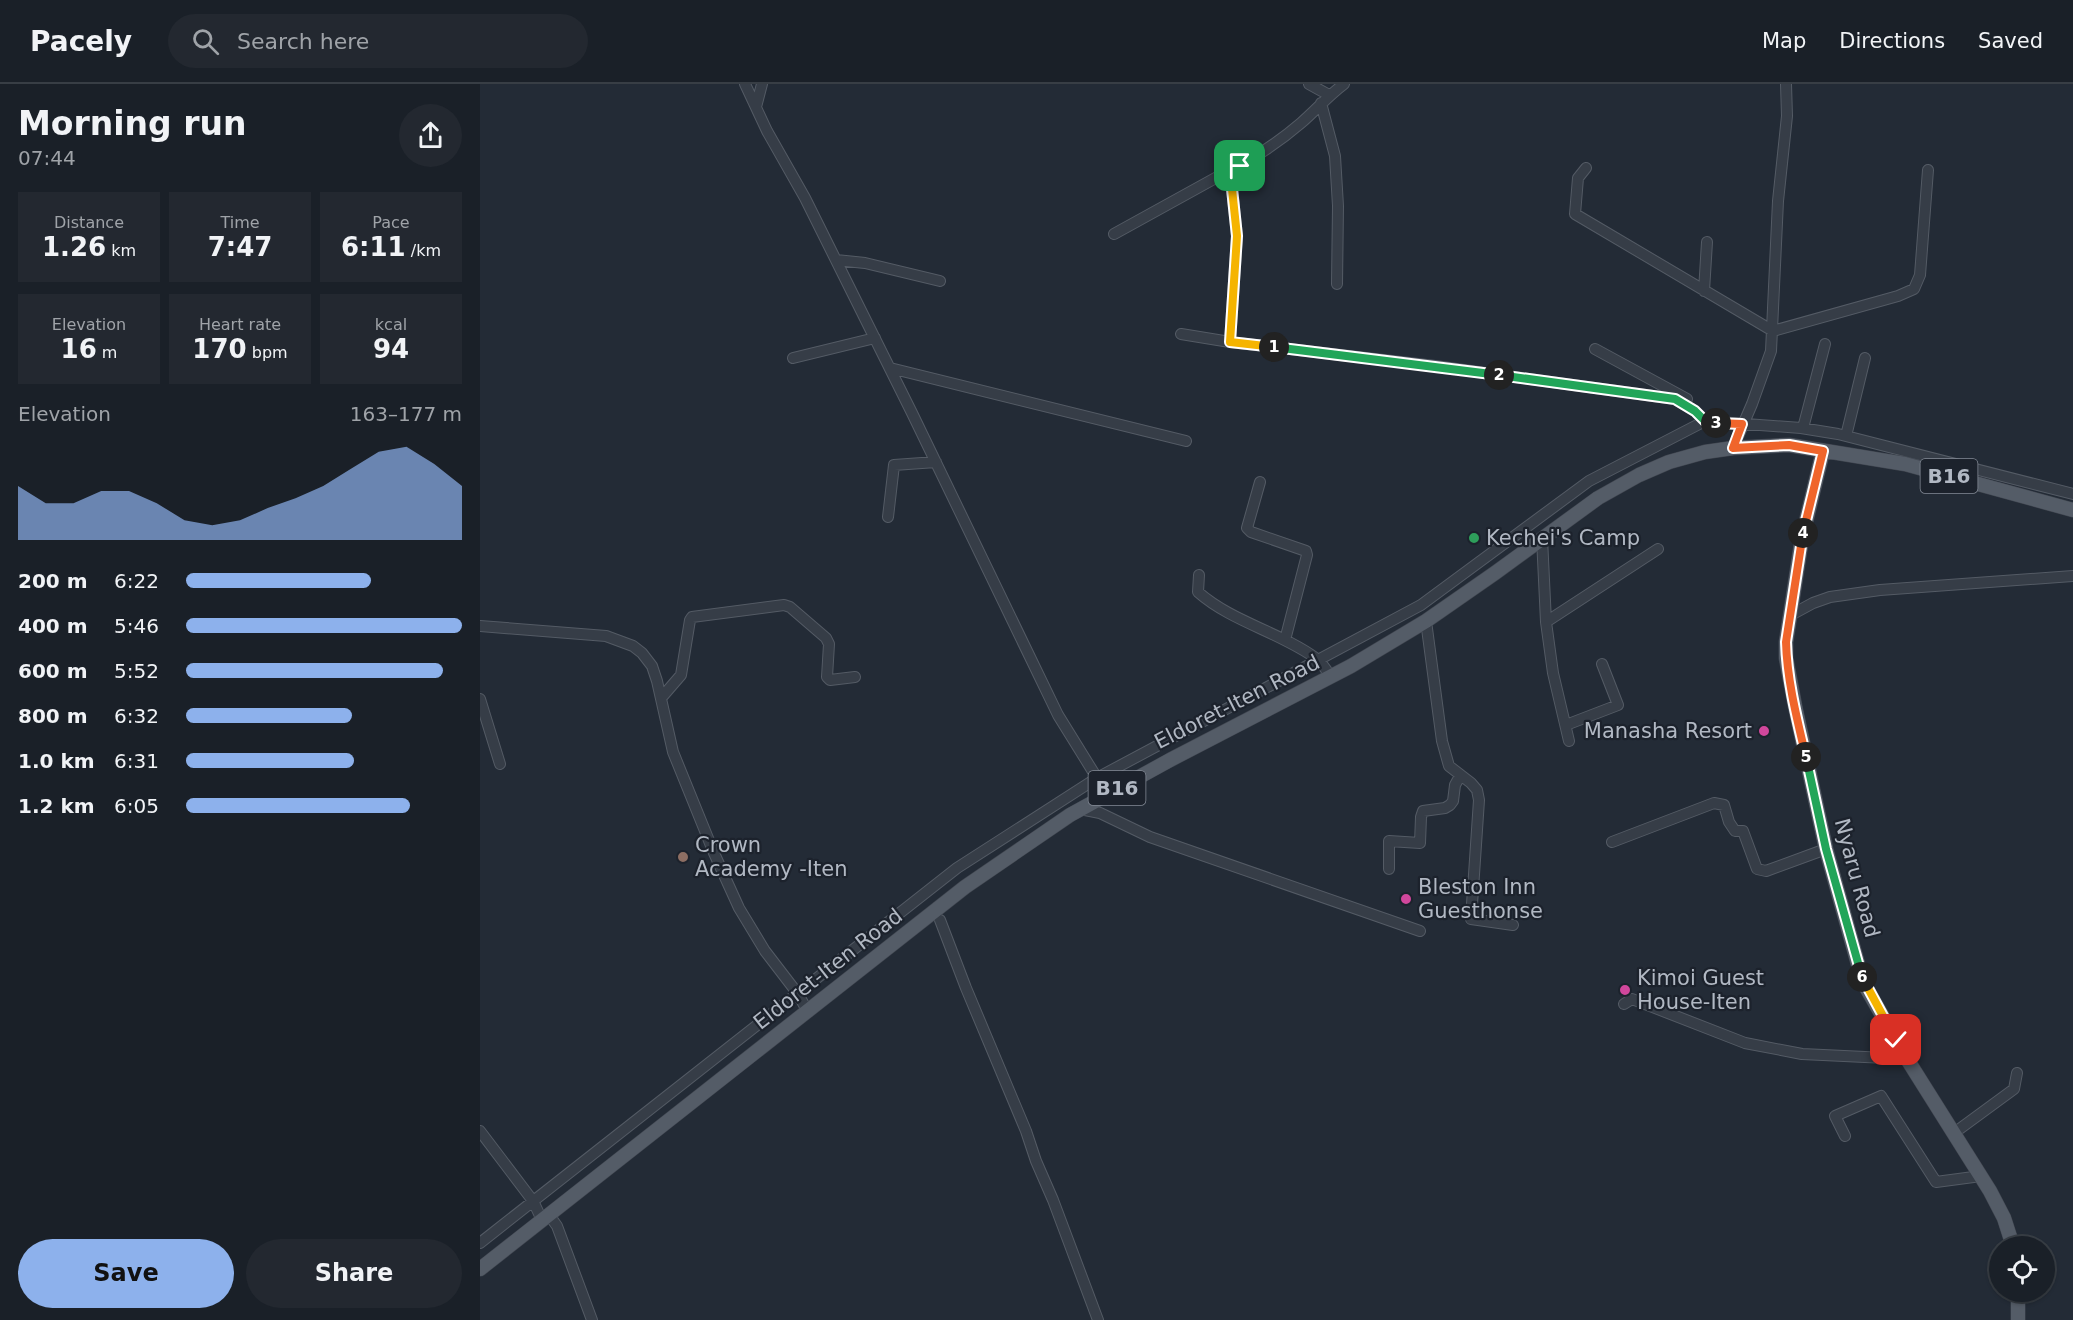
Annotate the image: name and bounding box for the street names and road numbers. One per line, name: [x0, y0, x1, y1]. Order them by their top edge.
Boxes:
road number: B16: [1920, 459, 1978, 493]
street label: Eldoret-Iten Road: [1150, 650, 1324, 754]
road number: B16: [1088, 771, 1146, 805]
street label: Nyaru Road: [1830, 816, 1884, 940]
street label: Eldoret-Iten Road: [749, 903, 907, 1035]

